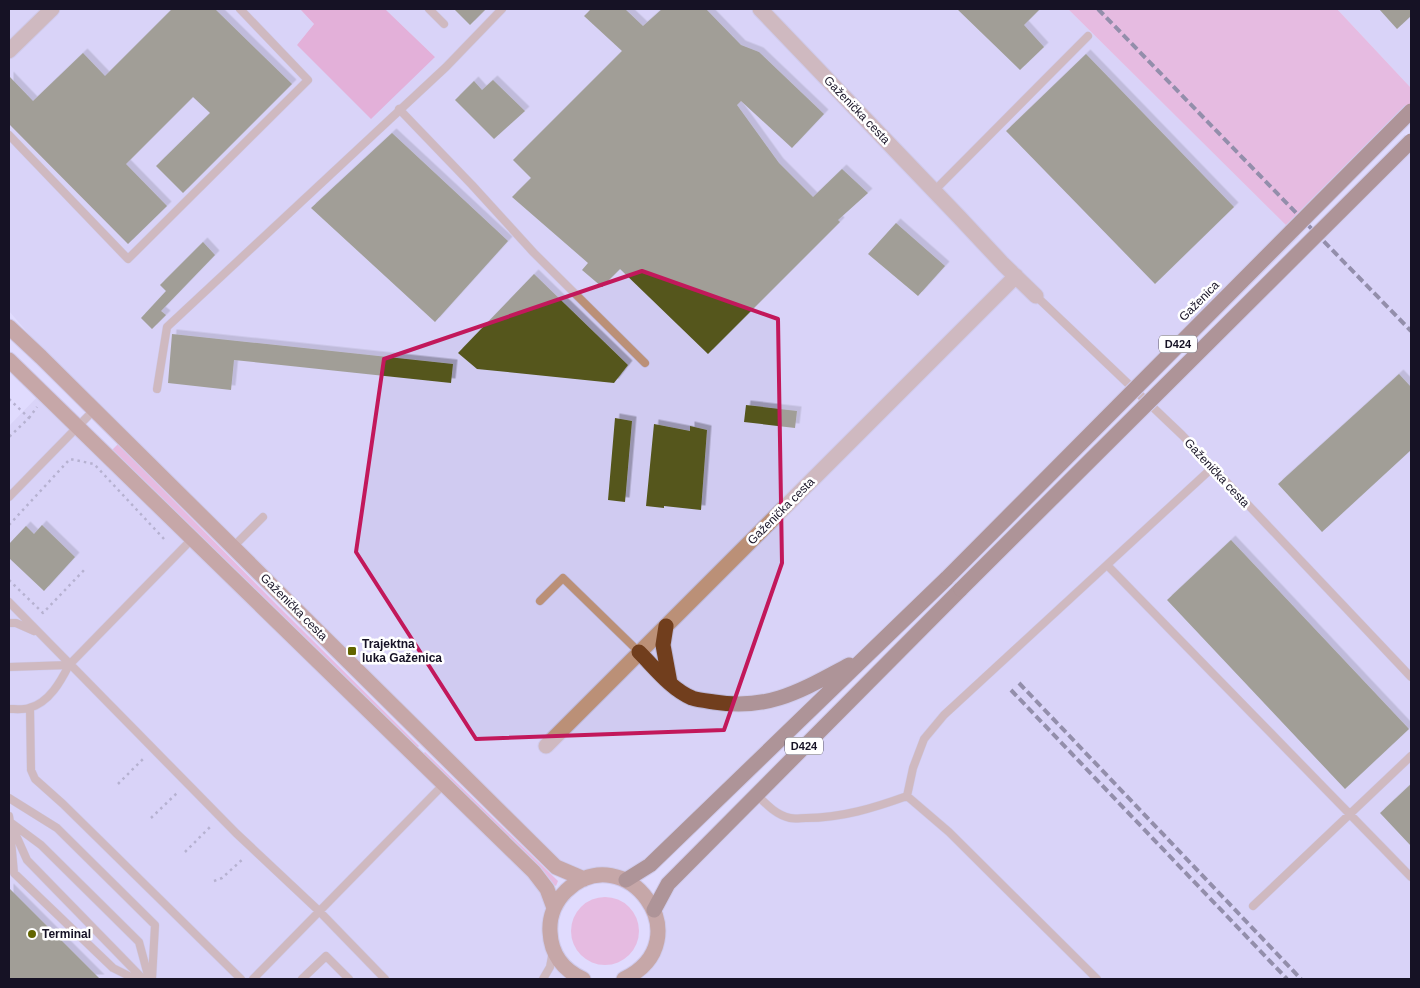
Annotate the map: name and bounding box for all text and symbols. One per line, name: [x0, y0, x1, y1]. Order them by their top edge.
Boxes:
street label: Gaženička cesta: [821, 73, 893, 147]
street label: Gaženica: [1176, 278, 1222, 324]
road number: D424: [1159, 336, 1197, 352]
street label: Gaženička cesta: [1182, 436, 1253, 510]
street label: Gaženička cesta: [745, 474, 818, 547]
street label: Gaženička cesta: [258, 571, 331, 644]
place label: Trajektna luka Gaženica: [362, 637, 442, 665]
marker: Trajektna luka Gaženica: [346, 645, 358, 657]
road number: D424: [785, 738, 823, 754]
place label: Terminal: [42, 927, 91, 941]
marker: Terminal: [26, 928, 38, 940]

